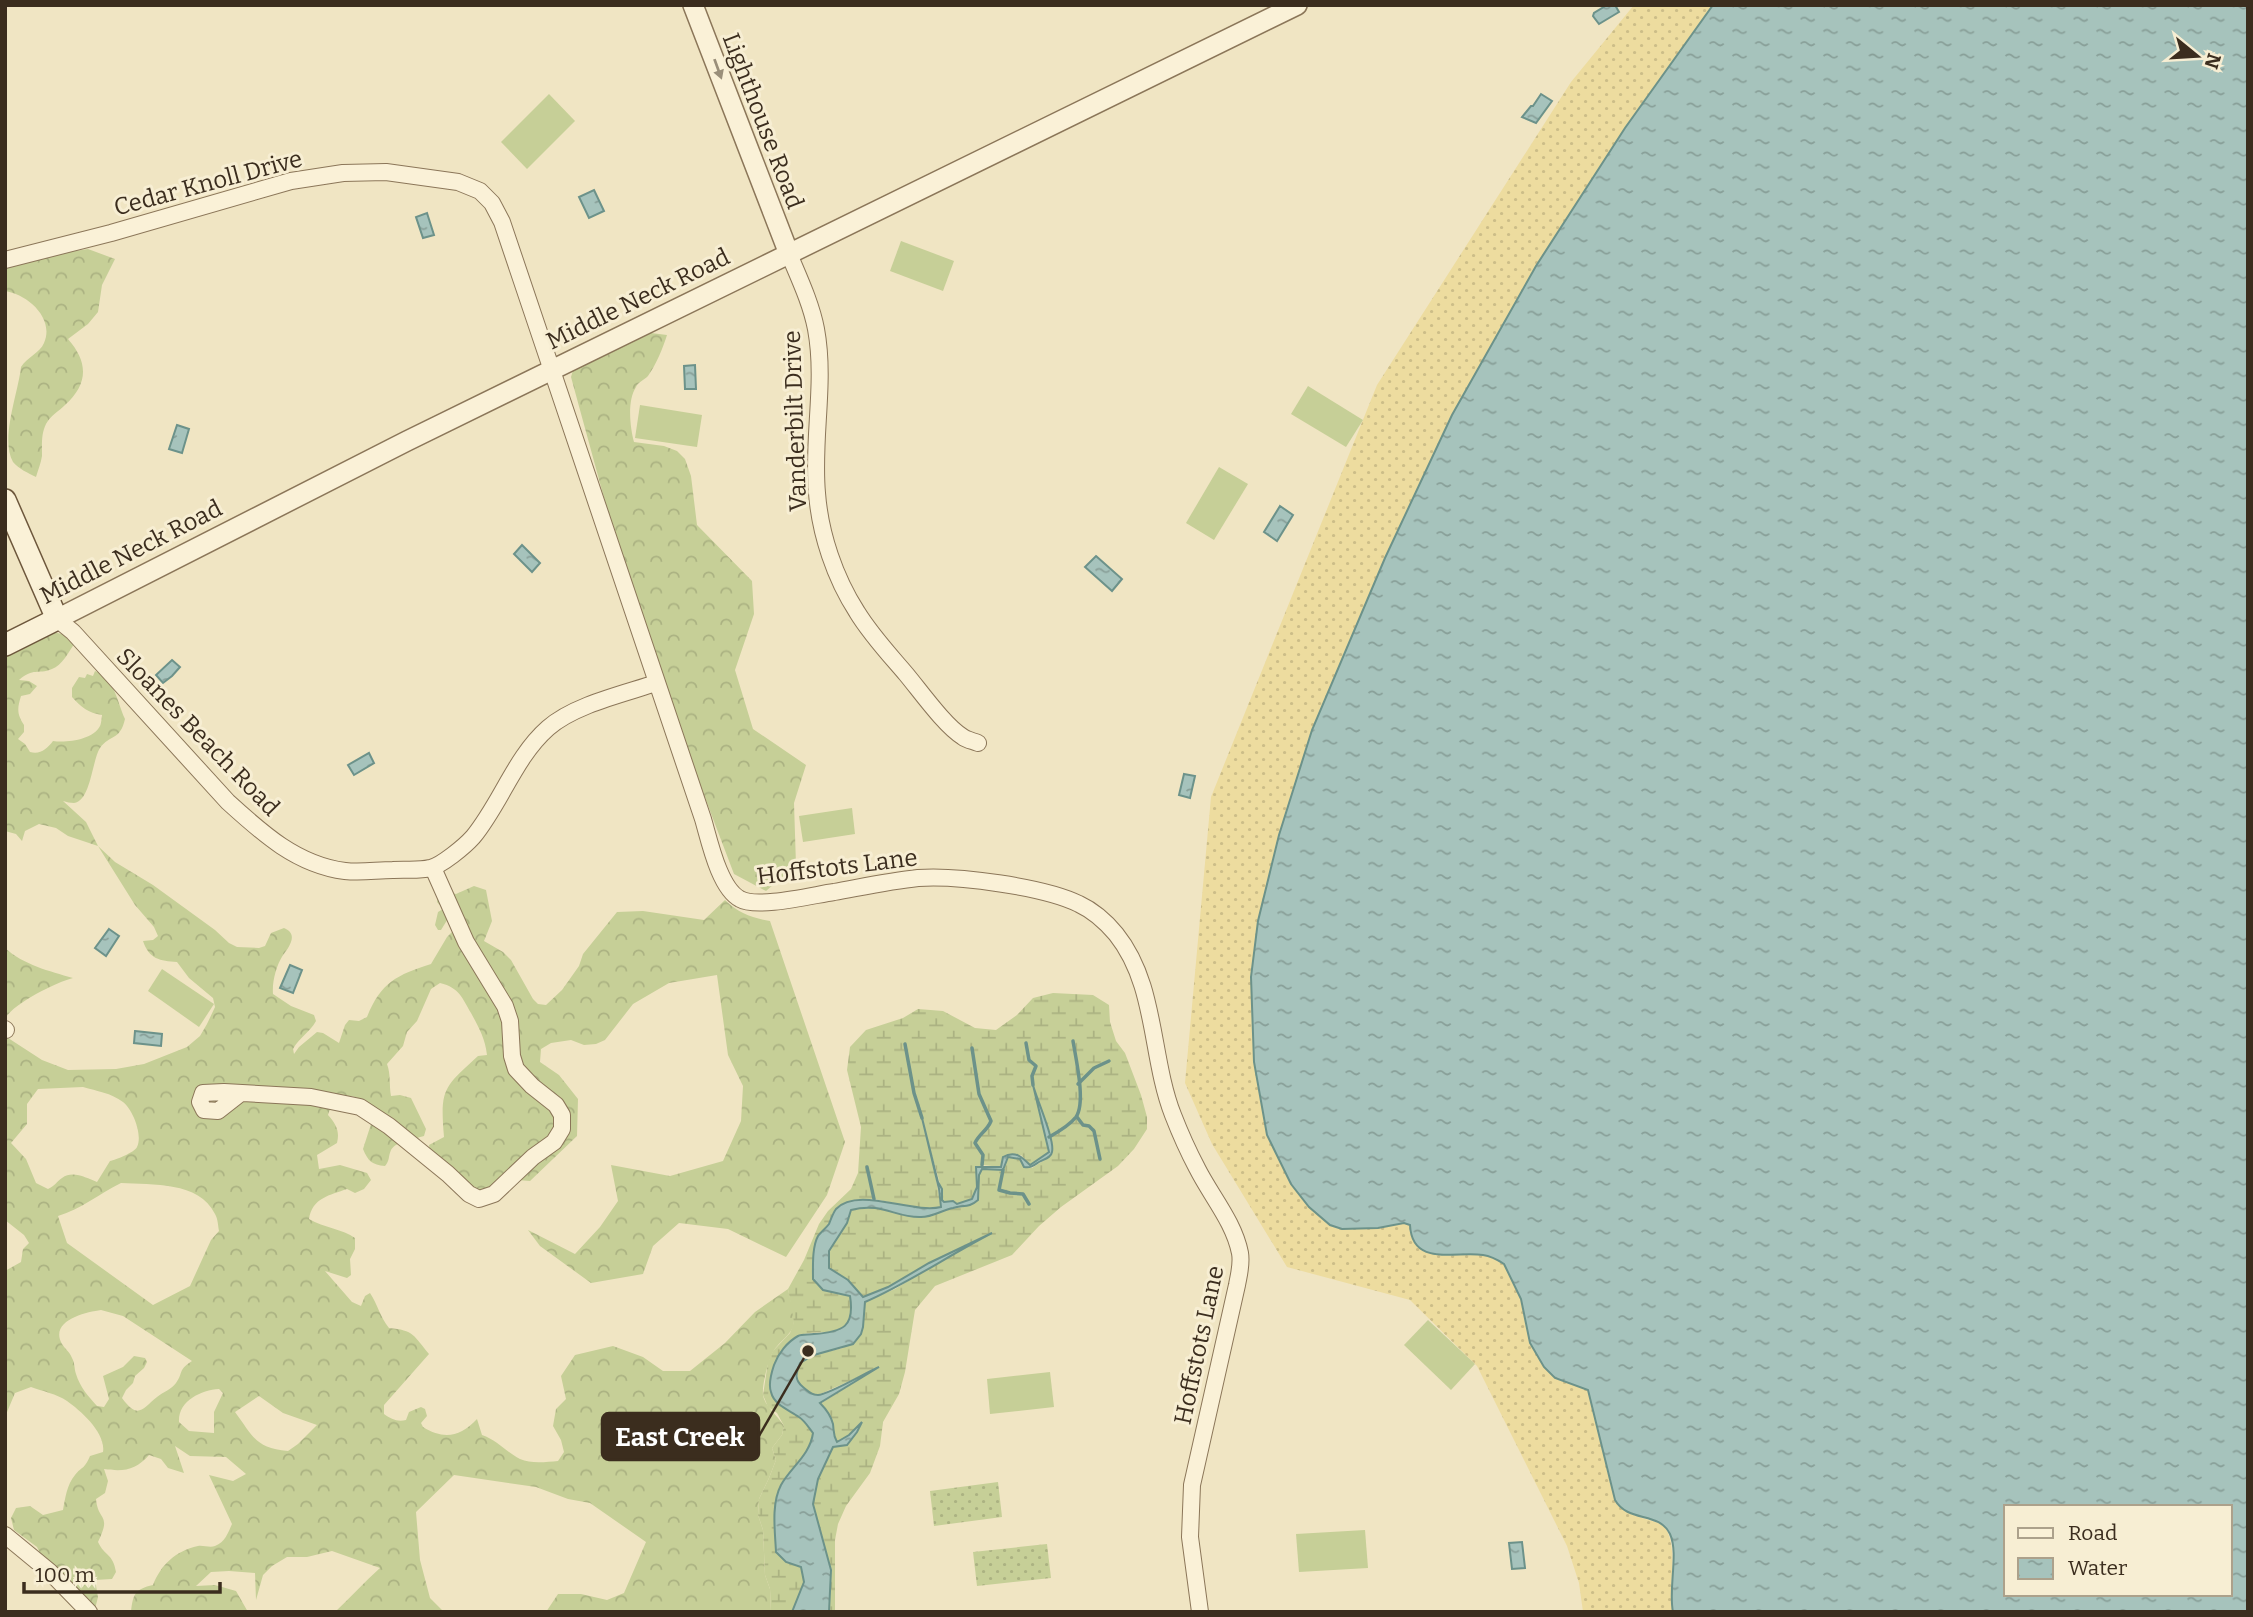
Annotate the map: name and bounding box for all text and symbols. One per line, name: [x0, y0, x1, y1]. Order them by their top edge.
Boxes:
north arrow: [2162, 21, 2232, 91]
street label: Lighthouse Road: [717, 29, 809, 213]
text: N: [2199, 51, 2226, 72]
one-way arrow: [713, 58, 724, 79]
street label: Cedar Knoll Drive: [111, 144, 305, 222]
street label: Middle Neck Road: [542, 243, 734, 355]
street label: Vanderbilt Drive: [778, 330, 812, 512]
street label: Middle Neck Road: [35, 494, 227, 610]
street label: Sloanes Beach Road: [111, 642, 285, 822]
street label: Hoffstots Lane: [755, 843, 919, 891]
street label: Hoffstots Lane: [1169, 1263, 1229, 1427]
callout: East Creek: [602, 1413, 759, 1460]
text: East Creek: [615, 1422, 745, 1453]
legend: [2004, 1505, 2232, 1596]
text: Road: [2068, 1520, 2117, 1546]
scale bar: [24, 1550, 220, 1594]
text: Water: [2068, 1555, 2127, 1581]
text: 100 m: [35, 1562, 95, 1588]

